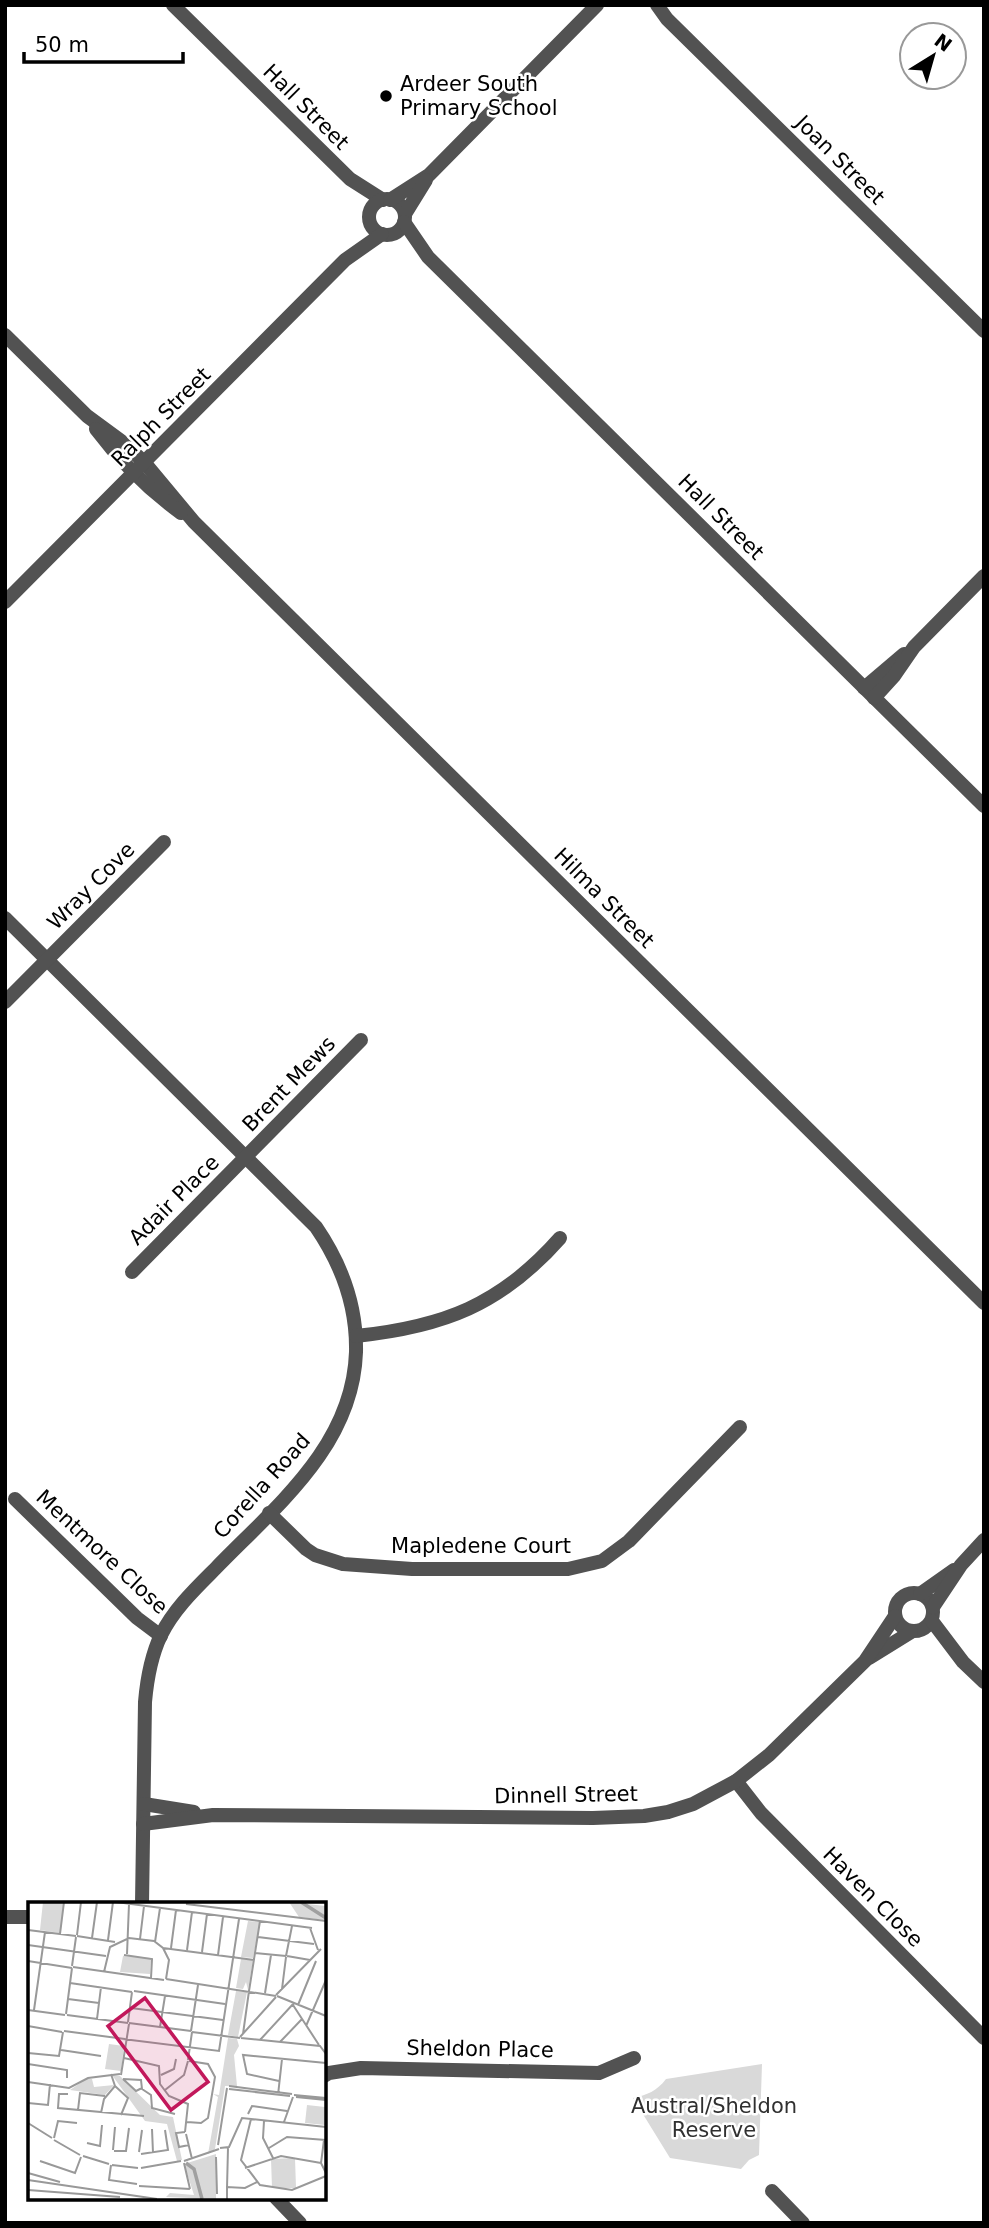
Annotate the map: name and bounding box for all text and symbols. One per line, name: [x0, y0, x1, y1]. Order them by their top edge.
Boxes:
scale bar: [24, 21, 184, 65]
north arrow: [898, 21, 968, 91]
text: N: [930, 29, 956, 56]
text: 50 m: [35, 33, 89, 57]
street label: Hall Street: [258, 59, 354, 155]
place label: Ardeer South Primary School: [400, 72, 558, 120]
marker: Ardeer South Primary School: [378, 88, 394, 104]
street label: Joan Street: [789, 109, 889, 209]
street label: Ralph Street: [107, 363, 215, 471]
street label: Hall Street: [673, 469, 769, 565]
street label: Wray Cove: [42, 837, 140, 935]
street label: Hilma Street: [549, 843, 659, 953]
street label: Brent Mews: [238, 1031, 340, 1137]
street label: Adair Place: [124, 1150, 224, 1250]
street label: Corella Road: [209, 1429, 315, 1543]
street label: Mentmore Close: [31, 1485, 173, 1619]
street label: Mapledene Court: [391, 1534, 571, 1558]
street label: Dinnell Street: [494, 1782, 638, 1808]
street label: Haven Close: [818, 1842, 928, 1952]
inset map: [28, 1902, 326, 2200]
street label: Sheldon Place: [406, 2036, 554, 2062]
park label: Austral/Sheldon Reserve: [631, 2094, 797, 2142]

